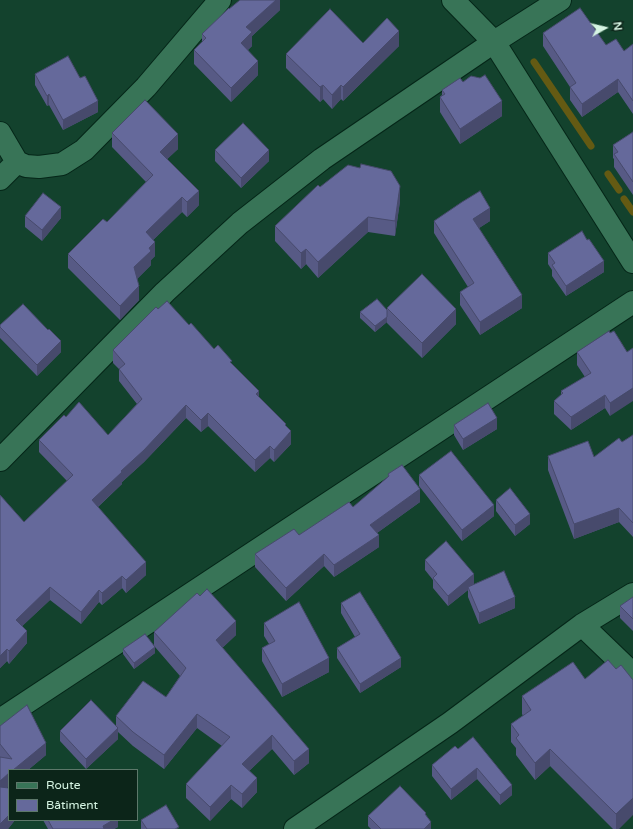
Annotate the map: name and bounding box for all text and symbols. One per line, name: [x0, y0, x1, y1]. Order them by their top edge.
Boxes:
north arrow: [585, 8, 625, 48]
text: N: [610, 21, 624, 32]
legend: [8, 769, 138, 821]
text: Route: [46, 778, 80, 792]
text: Bâtiment: [46, 798, 98, 812]

